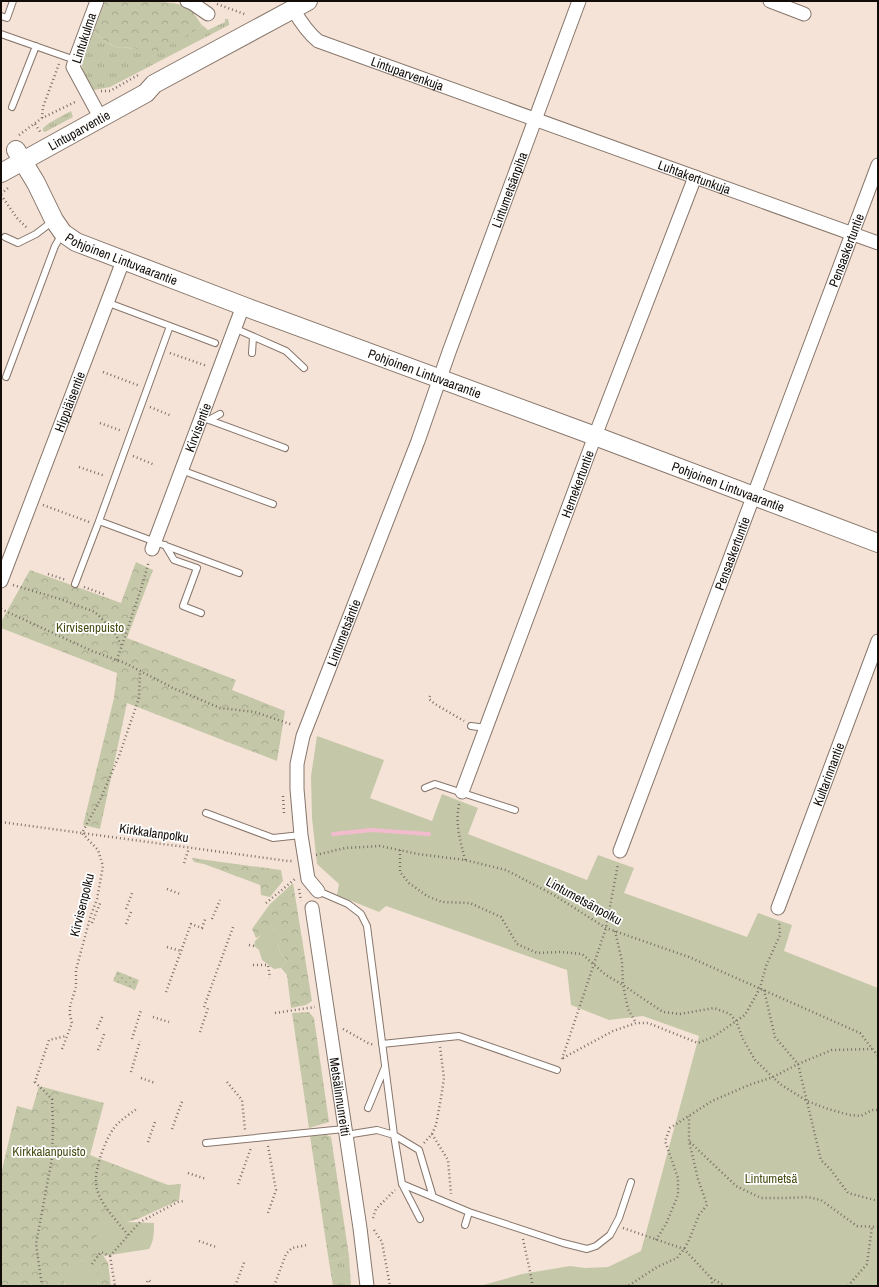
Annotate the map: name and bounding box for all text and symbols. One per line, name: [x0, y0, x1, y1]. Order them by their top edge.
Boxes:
street label: Lintukulma: [68, 11, 100, 65]
street label: Lintuparvenkuja: [369, 52, 446, 94]
street label: Lintuparventie: [45, 106, 113, 154]
street label: Lintumetsänpiha: [487, 149, 531, 230]
street label: Luhtakertunkuja: [656, 156, 733, 198]
street label: Pensaskertuntie: [824, 211, 868, 289]
street label: Pohjoinen Lintuvaarantie: [62, 229, 180, 289]
street label: Pohjoinen Lintuvaarantie: [366, 344, 484, 402]
street label: Hippiäisentie: [50, 369, 89, 434]
street label: Kirvisentie: [181, 400, 215, 454]
street label: Hernekertuntie: [557, 448, 597, 520]
street label: Pohjoinen Lintuvaarantie: [670, 457, 787, 515]
street label: Pensaskertuntie: [710, 514, 754, 592]
street label: Lintumetsäntie: [323, 597, 364, 669]
park label: Kirvisenpuisto: [56, 619, 124, 636]
street label: Kultarinnantie: [809, 740, 848, 808]
street label: Kirkkalanpolku: [118, 820, 190, 846]
street label: Kirvisenpolku: [66, 872, 98, 938]
street label: Lintumetsänpolku: [543, 873, 625, 929]
street label: Metsälinnunreitti: [326, 1056, 355, 1138]
park label: Kirkkalanpuisto: [12, 1143, 86, 1160]
park label: Lintumetsä: [745, 1170, 797, 1187]

